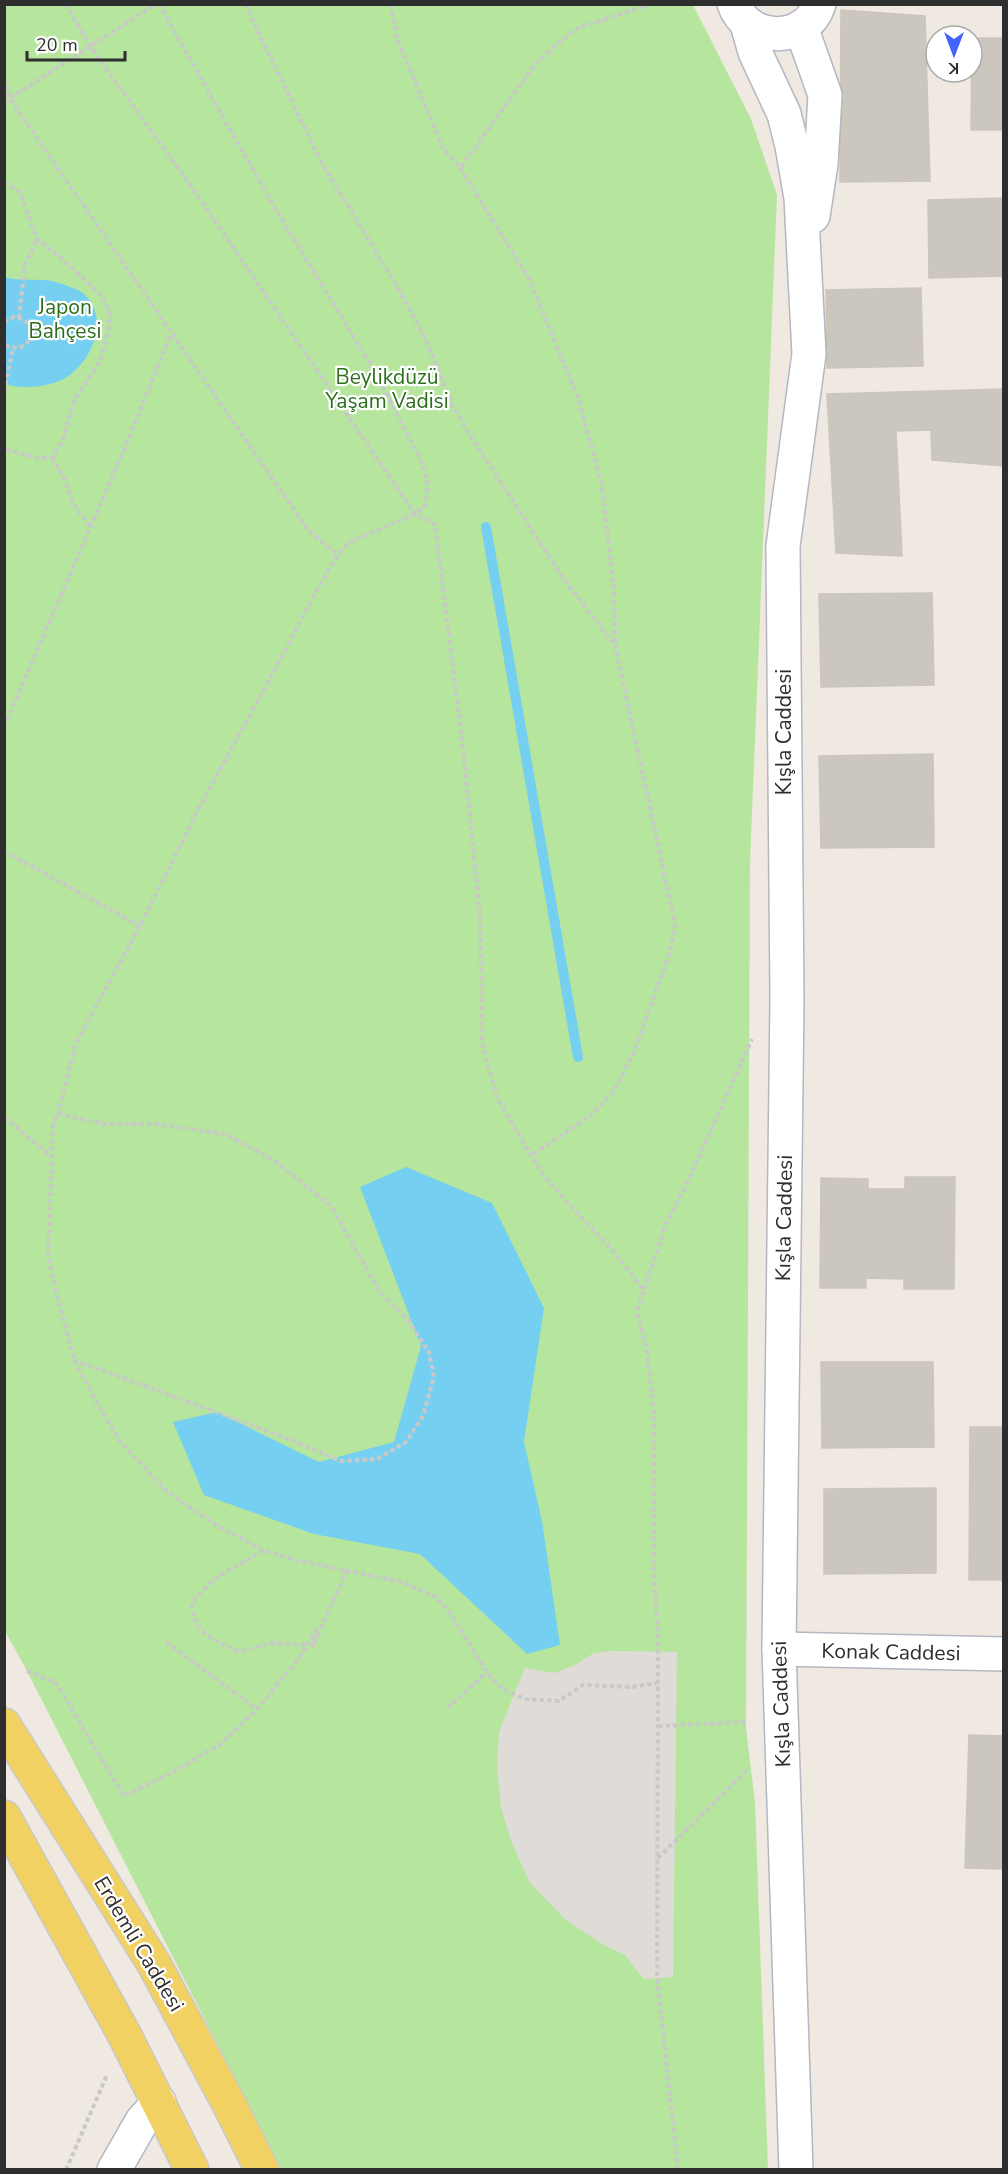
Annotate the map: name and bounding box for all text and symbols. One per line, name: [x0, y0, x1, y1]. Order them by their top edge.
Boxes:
scale bar: [27, 24, 124, 62]
north arrow: [924, 24, 984, 84]
text: 20 m: [36, 33, 78, 57]
text: K: [947, 57, 959, 79]
park label: Japon Bahçesi: [29, 293, 101, 345]
park label: Beylikdüzü Yaşam Vadisi: [324, 363, 449, 415]
street label: Kışla Caddesi: [770, 669, 798, 795]
street label: Kışla Caddesi: [769, 1155, 799, 1281]
street label: Konak Caddesi: [821, 1637, 961, 1667]
street label: Kışla Caddesi: [765, 1640, 797, 1768]
street label: Erdemli Caddesi: [88, 1871, 190, 2017]

